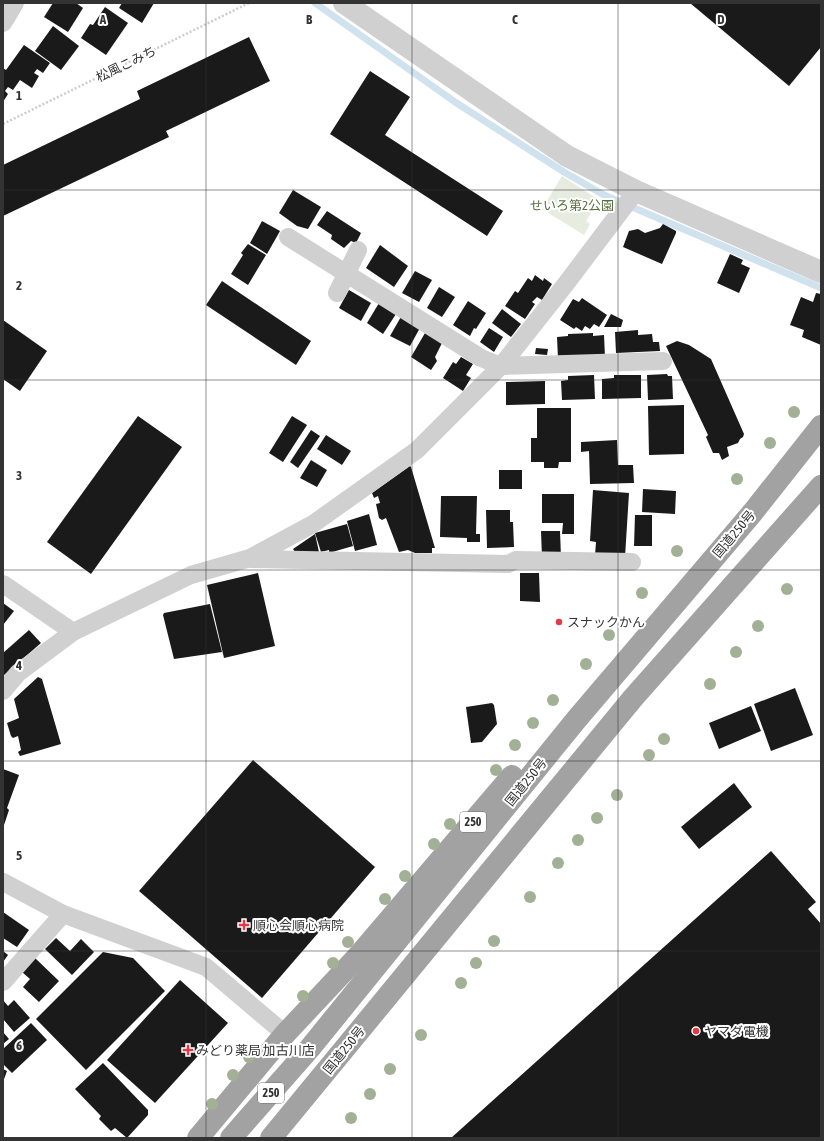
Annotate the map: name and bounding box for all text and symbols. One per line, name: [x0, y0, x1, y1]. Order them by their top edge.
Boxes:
text: A: [99, 12, 107, 27]
text: B: [306, 12, 313, 27]
text: C: [512, 12, 518, 27]
text: D: [717, 12, 725, 27]
street label: 松風こみち: [93, 43, 159, 85]
text: 1: [16, 88, 22, 103]
park label: せいろ第2公園: [530, 198, 614, 213]
text: 2: [16, 278, 22, 293]
text: 3: [16, 468, 22, 483]
street label: 国道250号: [710, 507, 758, 561]
place label: スナックかん: [567, 615, 645, 630]
marker: スナックかん: [554, 617, 564, 627]
text: 4: [15, 658, 22, 673]
street label: 国道250号: [502, 755, 550, 809]
road number: 250: [460, 812, 486, 832]
text: 5: [16, 848, 22, 863]
place label: 順心会順心病院: [253, 918, 344, 933]
marker: 順心会順心病院: [238, 919, 250, 931]
street label: 国道250号: [320, 1023, 368, 1077]
place label: ヤマダ電機: [704, 1024, 769, 1039]
marker: ヤマダ電機: [691, 1026, 701, 1036]
text: 6: [16, 1038, 22, 1053]
place label: みどり薬局 加古川店: [196, 1043, 315, 1058]
marker: みどり薬局 加古川店: [183, 1045, 193, 1055]
road number: 250: [258, 1083, 284, 1103]

